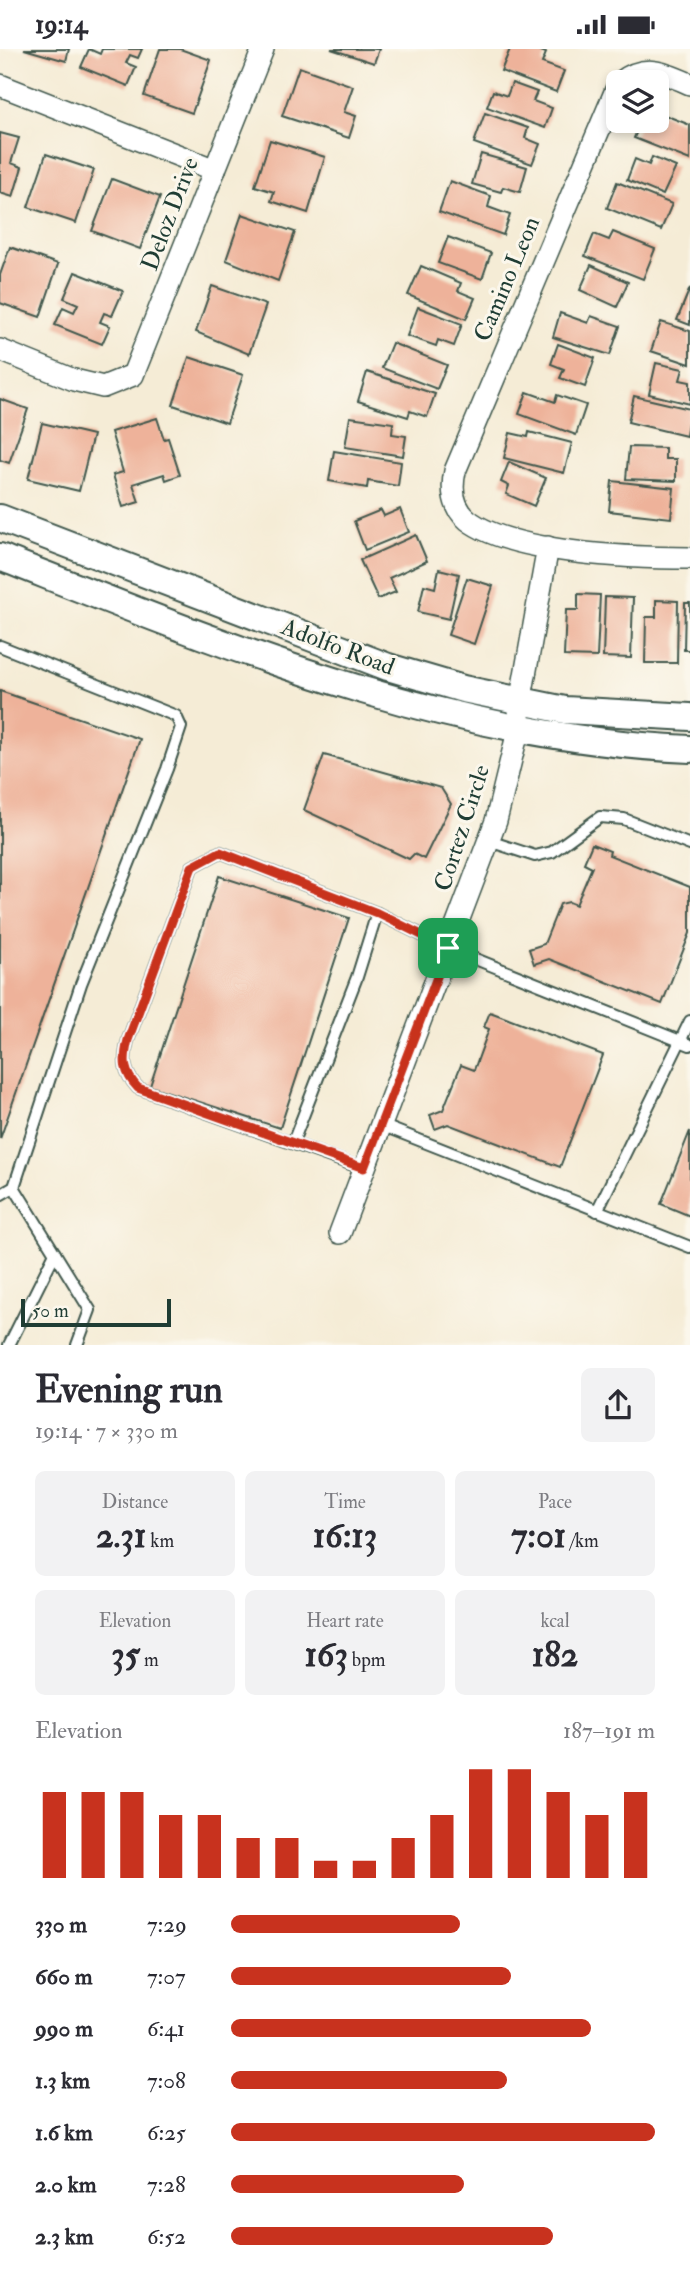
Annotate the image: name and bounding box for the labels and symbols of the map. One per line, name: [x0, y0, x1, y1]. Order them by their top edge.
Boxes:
street label: Deloz Drive: [134, 153, 206, 275]
street label: Camino Leon: [467, 212, 547, 346]
street label: Adolfo Road: [276, 611, 399, 683]
street label: Cortez Circle: [427, 761, 497, 895]
pin: [418, 918, 478, 978]
scale bar: [21, 1295, 172, 1327]

